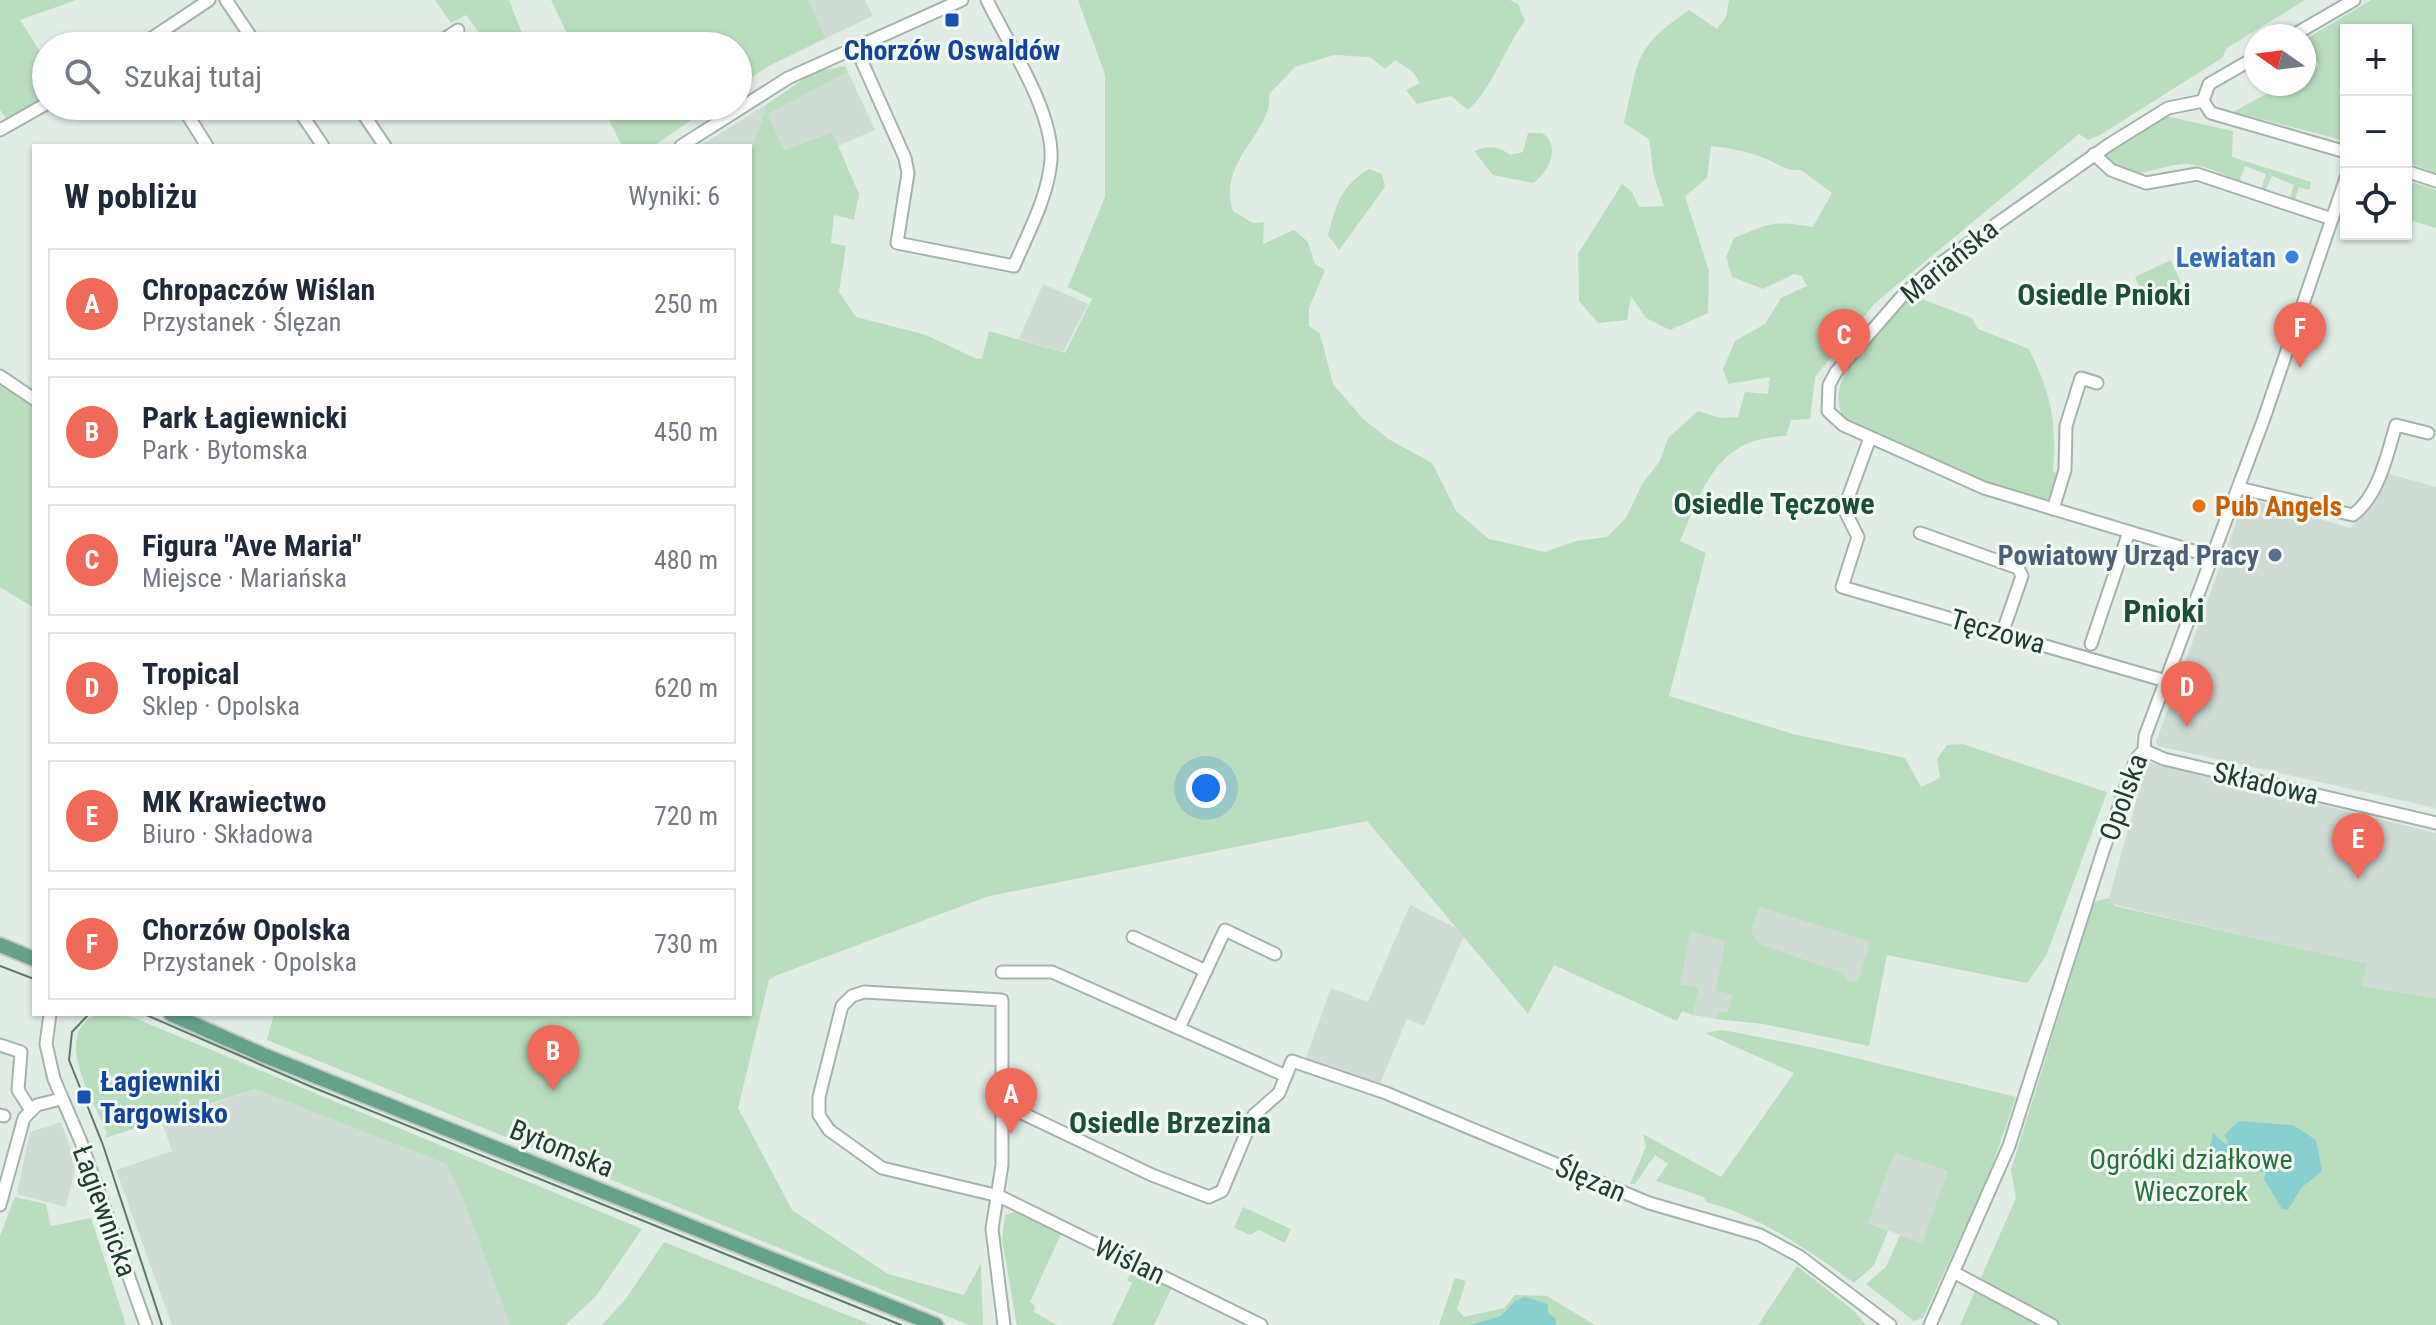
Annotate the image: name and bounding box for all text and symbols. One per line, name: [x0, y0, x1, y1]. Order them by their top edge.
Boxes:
marker: Chorzów Oswaldów: [943, 11, 961, 29]
north arrow: [2244, 24, 2316, 96]
map controls: [2340, 24, 2412, 240]
button: +: [2340, 24, 2412, 96]
search box: [32, 32, 752, 120]
place label: Chorzów Oswaldów: [844, 34, 1061, 67]
icon: search: [60, 54, 104, 98]
text: Szukaj tutaj: [124, 59, 262, 94]
button: −: [2340, 96, 2412, 168]
button: locate: [2340, 168, 2412, 240]
text: W pobliżu: [64, 176, 197, 216]
text: Wyniki: 6: [628, 181, 720, 211]
street label: Mariańska: [1894, 212, 2004, 310]
place label: Lewiatan: [2176, 241, 2276, 274]
marker: Lewiatan: [2283, 248, 2301, 266]
text: Chropaczów Wiślan: [142, 272, 375, 307]
district label: Osiedle Pnioki: [2017, 277, 2191, 312]
text: A: [84, 289, 100, 319]
text: 250 m: [654, 289, 718, 319]
pin: F: [2274, 302, 2326, 368]
text: Przystanek · Ślęzan: [142, 307, 341, 337]
pin: C: [1818, 309, 1870, 375]
text: Park Łagiewnicki: [142, 400, 347, 435]
text: B: [85, 417, 99, 447]
text: 450 m: [654, 417, 718, 447]
text: Park · Bytomska: [142, 435, 308, 465]
district label: Osiedle Tęczowe: [1673, 486, 1875, 521]
place label: Pub Angels: [2215, 490, 2342, 523]
marker: Pub Angels: [2190, 497, 2208, 515]
text: Figura "Ave Maria": [142, 528, 362, 563]
place label: Powiatowy Urząd Pracy: [1998, 539, 2260, 572]
text: C: [85, 545, 99, 575]
text: 480 m: [654, 545, 718, 575]
marker: Powiatowy Urząd Pracy: [2266, 546, 2284, 564]
text: Miejsce · Mariańska: [142, 563, 347, 593]
district label: Pnioki: [2123, 592, 2205, 630]
street label: Tęczowa: [1947, 602, 2049, 661]
text: Tropical: [142, 656, 240, 691]
pin: D: [2161, 661, 2213, 727]
text: D: [85, 673, 99, 703]
text: 620 m: [654, 673, 718, 703]
text: Sklep · Opolska: [142, 691, 300, 721]
street label: Opolska: [2093, 749, 2154, 845]
street label: Składowa: [2210, 755, 2322, 812]
your location: [1186, 768, 1226, 808]
text: MK Krawiectwo: [142, 784, 326, 819]
text: E: [86, 801, 98, 831]
text: 720 m: [654, 801, 718, 831]
pin: E: [2332, 813, 2384, 879]
text: Biuro · Składowa: [142, 819, 313, 849]
text: Chorzów Opolska: [142, 912, 350, 947]
text: F: [86, 929, 98, 959]
text: 730 m: [654, 929, 718, 959]
text: Przystanek · Opolska: [142, 947, 357, 977]
pin: B: [527, 1025, 579, 1091]
place label: Łagiewniki Targowisko: [100, 1065, 228, 1130]
pin: A: [985, 1068, 1037, 1134]
marker: Łagiewniki Targowisko: [75, 1088, 93, 1106]
district label: Osiedle Brzezina: [1069, 1105, 1271, 1140]
street label: Bytomska: [505, 1113, 618, 1184]
street label: Łagiewnicka: [66, 1141, 144, 1281]
park label: Ogródki działkowe Wieczorek: [2089, 1143, 2293, 1208]
street label: Ślęzan: [1551, 1150, 1631, 1209]
street label: Wiślan: [1089, 1230, 1170, 1291]

